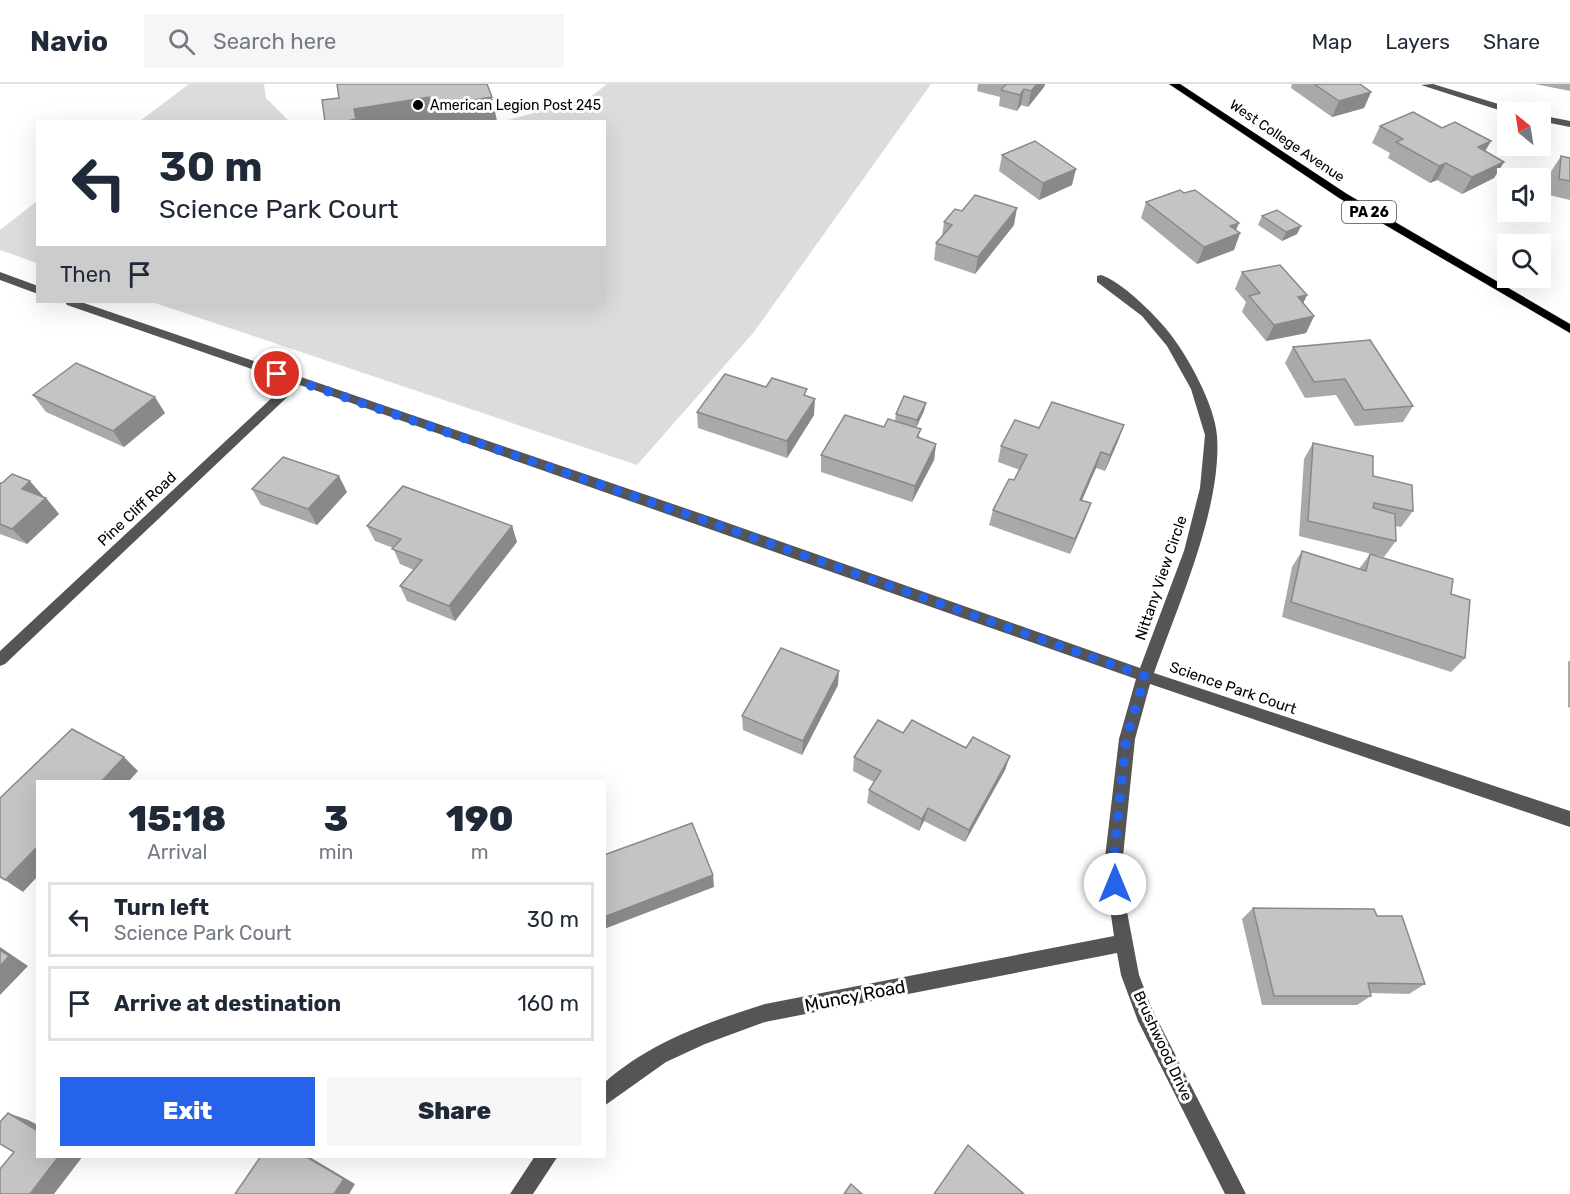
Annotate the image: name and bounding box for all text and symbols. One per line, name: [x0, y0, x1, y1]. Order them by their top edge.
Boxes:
search box: [144, 14, 564, 68]
text: Navio: [30, 25, 108, 58]
icon: search: [165, 25, 198, 58]
text: Search here: [213, 28, 336, 55]
text: Map: [1311, 29, 1352, 54]
text: Layers: [1385, 29, 1450, 54]
text: Share: [1483, 29, 1540, 54]
street label: West College Avenue: [1226, 96, 1348, 186]
place label: American Legion Post 245: [430, 97, 601, 114]
marker: American Legion Post 245: [411, 98, 425, 112]
north arrow: [1497, 102, 1551, 156]
map controls: [1497, 102, 1551, 288]
text: 30 m: [159, 142, 263, 192]
icon: left: [60, 144, 138, 222]
button: sound: [1497, 168, 1551, 222]
text: Science Park Court: [159, 193, 398, 225]
road number: PA 26: [1342, 201, 1396, 223]
button: search: [1497, 234, 1551, 288]
icon: arrive: [123, 258, 156, 291]
text: Then: [60, 261, 111, 288]
pin: [251, 348, 302, 399]
icon: arrive: [260, 357, 293, 390]
street label: Pine Cliff Road: [94, 468, 180, 550]
street label: Nittany View Circle: [1131, 513, 1191, 643]
street label: Science Park Court: [1167, 658, 1299, 718]
text: 15:18: [128, 797, 226, 840]
text: 3: [324, 797, 348, 840]
text: 190: [446, 797, 514, 840]
text: Arrival: [147, 840, 207, 864]
text: min: [319, 840, 353, 864]
text: m: [471, 840, 489, 864]
position arrow: [1083, 852, 1147, 916]
text: Turn left: [114, 894, 209, 921]
icon: left: [63, 903, 96, 936]
text: 30 m: [527, 906, 579, 933]
text: Science Park Court: [114, 921, 291, 945]
street label: Muncy Road: [803, 975, 907, 1017]
icon: arrive: [63, 987, 96, 1020]
street label: Brushwood Drive: [1130, 988, 1196, 1104]
text: Arrive at destination: [114, 990, 341, 1017]
text: 160 m: [517, 990, 579, 1017]
button: Exit: [60, 1077, 315, 1146]
button: Share: [327, 1077, 582, 1146]

